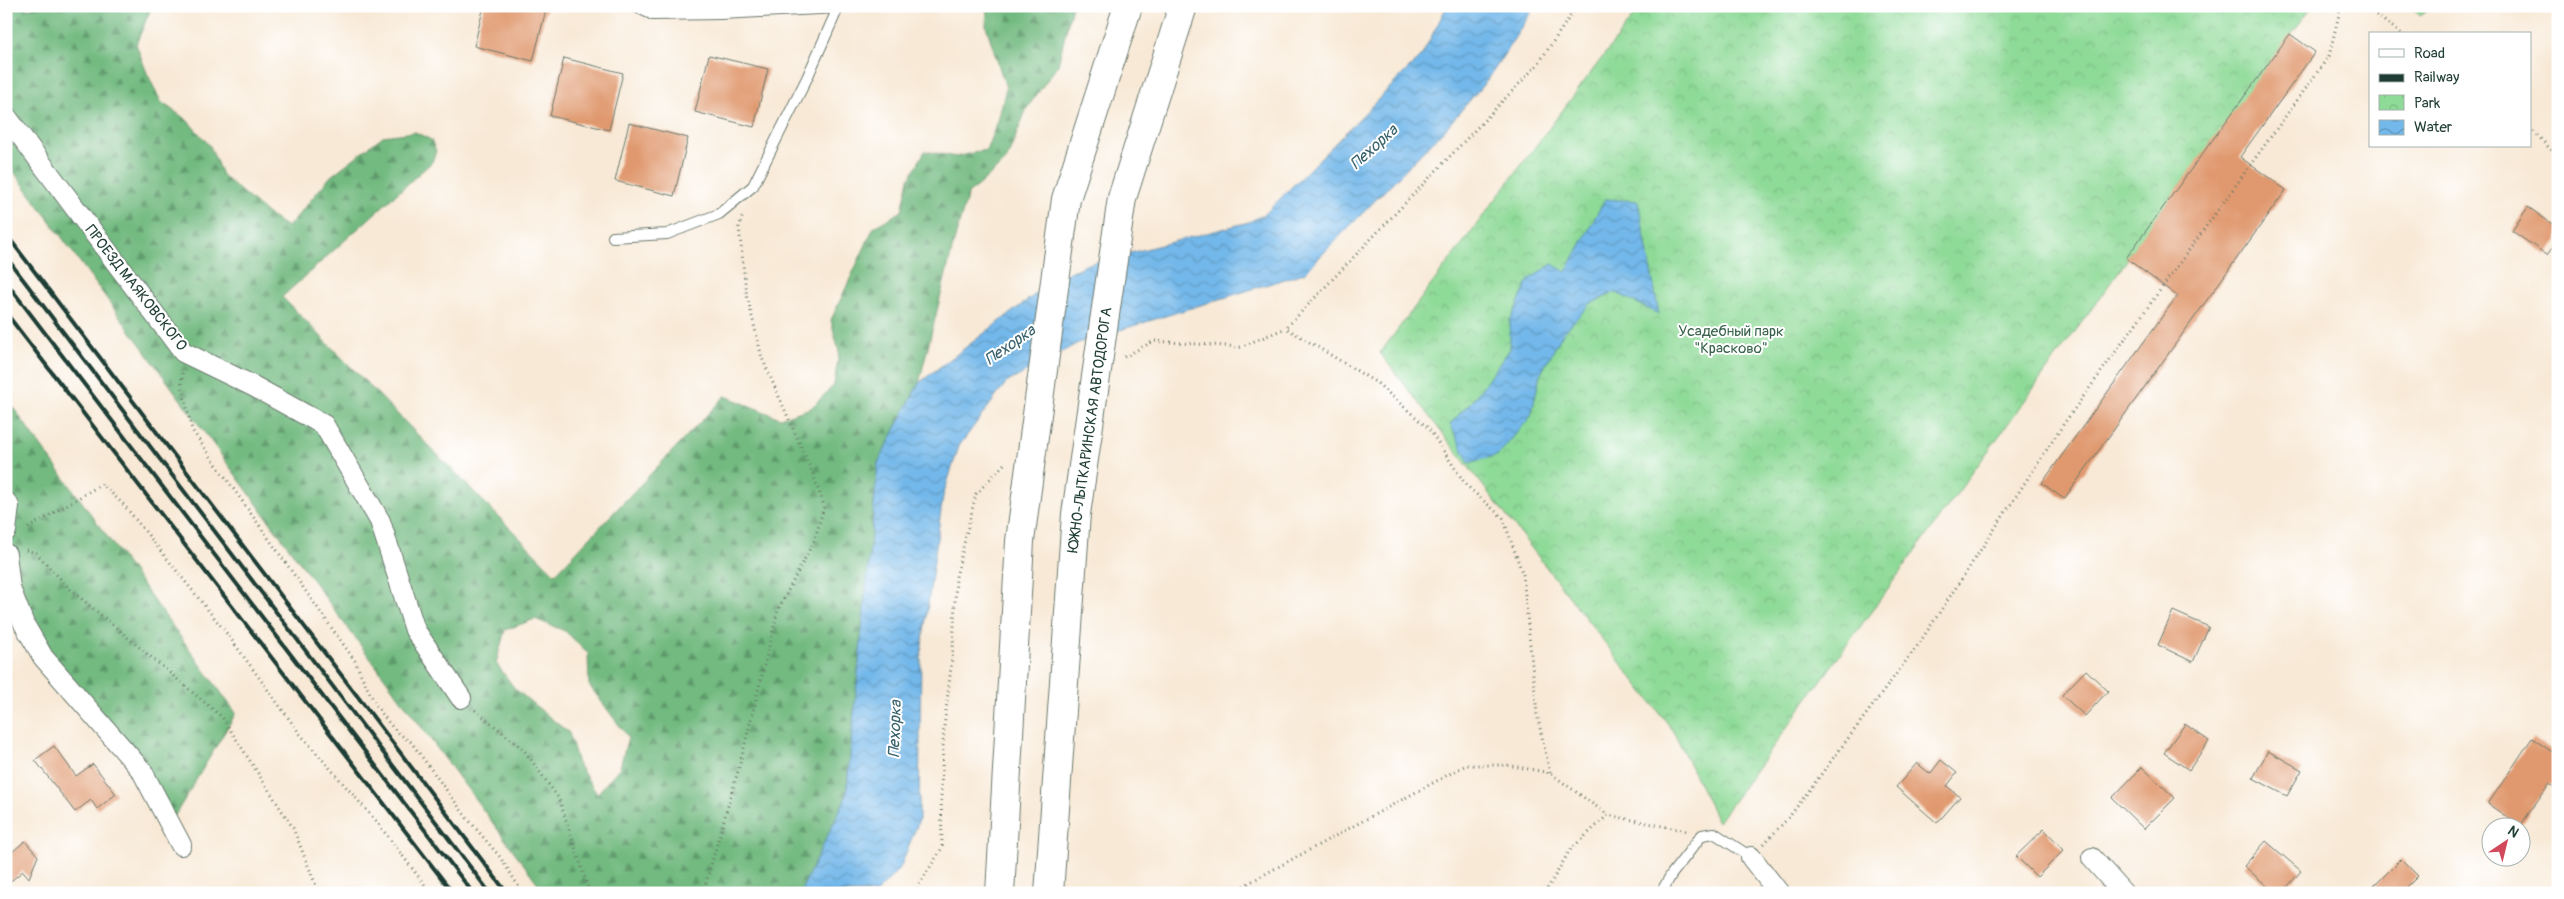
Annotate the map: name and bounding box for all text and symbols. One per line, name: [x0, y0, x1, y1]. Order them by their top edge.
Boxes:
legend: [2369, 32, 2532, 148]
text: Road: [2414, 44, 2445, 63]
text: Railway: [2414, 68, 2460, 87]
text: Park: [2414, 94, 2441, 113]
text: Water: [2414, 118, 2453, 137]
water label: Пехорка: [1346, 119, 1403, 174]
street label: ПРОЕЗД МАЯКОВСКОГО: [81, 221, 191, 355]
street label: ЮЖНО-ЛЫТКАРИНСКАЯ АВТОДОРОГА: [1063, 306, 1117, 554]
water label: Пехорка: [981, 319, 1040, 370]
park label: Усадебный парк "Красково": [1678, 322, 1784, 358]
water label: Пехорка: [884, 698, 906, 758]
north arrow: [2482, 816, 2532, 866]
text: N: [2504, 822, 2522, 841]

